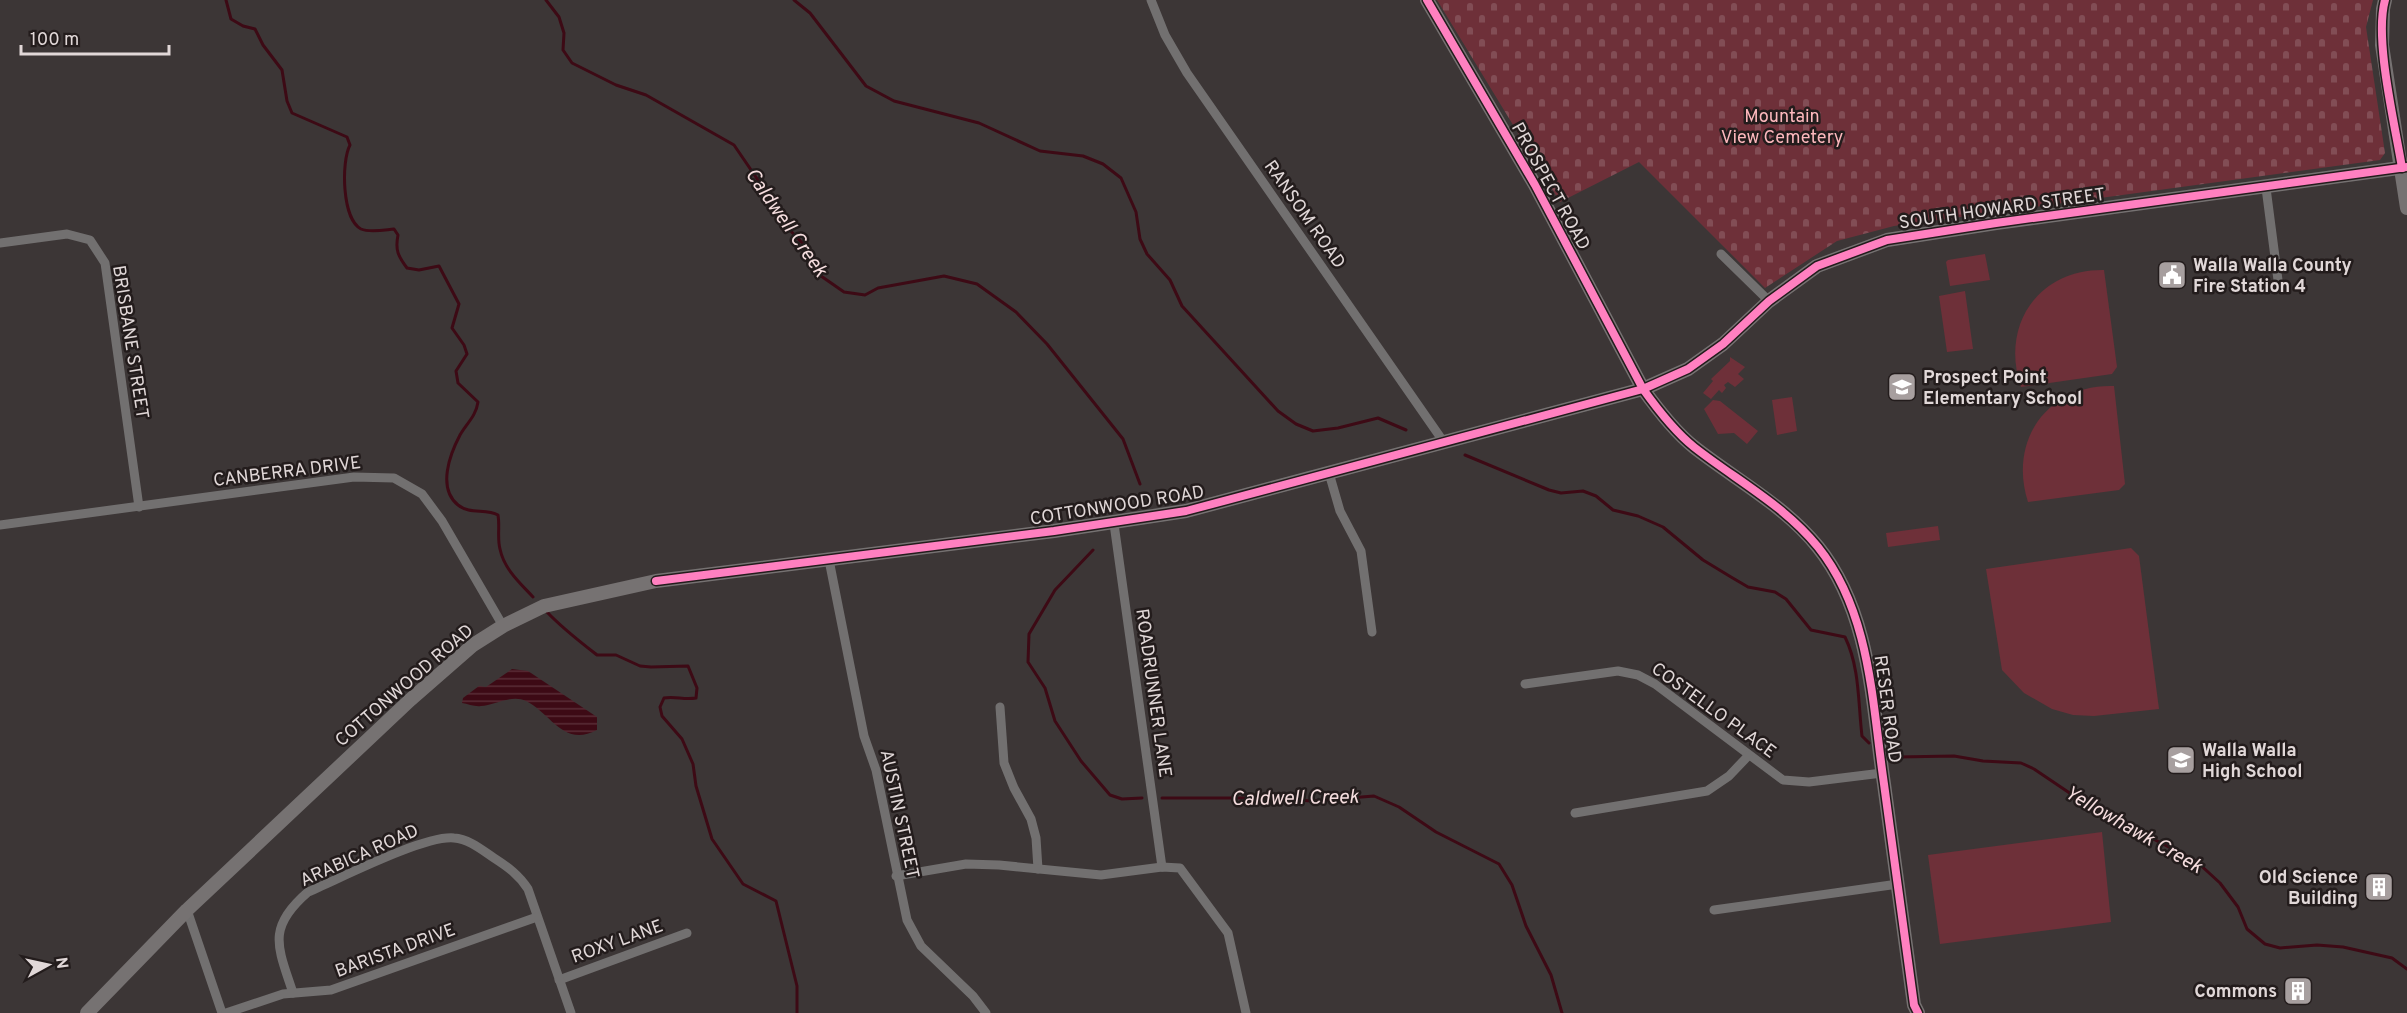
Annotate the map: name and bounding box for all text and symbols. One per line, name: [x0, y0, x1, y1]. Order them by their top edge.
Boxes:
scale bar: [21, 18, 170, 56]
text: 100 m: [30, 29, 79, 52]
park label: Mountain View Cemetery: [1721, 106, 1843, 150]
street label: PROSPECT ROAD: [1505, 119, 1594, 255]
street label: RANSOM ROAD: [1258, 156, 1350, 274]
water label: Caldwell Creek: [738, 163, 833, 284]
street label: SOUTH HOWARD STREET: [1898, 184, 2107, 235]
place label: Walla Walla County Fire Station 4: [2193, 255, 2352, 299]
public building icon: Walla Walla County Fire Station 4: [2156, 259, 2188, 291]
street label: BRISBANE STREET: [106, 264, 153, 421]
place label: Prospect Point Elementary School: [1923, 367, 2082, 411]
school or university icon: Prospect Point Elementary School: [1886, 371, 1918, 403]
street label: CANBERRA DRIVE: [212, 452, 362, 493]
street label: COTTONWOOD ROAD: [1029, 481, 1206, 532]
street label: ROADRUNNER LANE: [1129, 607, 1176, 779]
street label: COTTONWOOD ROAD: [331, 620, 479, 752]
street label: RESER ROAD: [1868, 654, 1905, 765]
street label: COSTELLO PLACE: [1646, 658, 1780, 764]
place label: Walla Walla High School: [2202, 740, 2303, 784]
school or university icon: Walla Walla High School: [2165, 744, 2197, 776]
street label: AUSTIN STREET: [874, 748, 923, 881]
water label: Yellowhawk Creek: [2059, 781, 2207, 881]
water label: Caldwell Creek: [1231, 785, 1360, 813]
street label: ARABICA ROAD: [297, 820, 423, 893]
place label: Old Science Building: [2259, 867, 2358, 911]
building icon: Old Science Building: [2363, 871, 2395, 903]
street label: ROXY LANE: [569, 915, 666, 970]
street label: BARISTA DRIVE: [332, 919, 459, 984]
north arrow: [18, 935, 78, 995]
text: N: [50, 956, 72, 970]
building icon: Commons: [2282, 975, 2314, 1007]
place label: Commons: [2194, 981, 2277, 1004]

